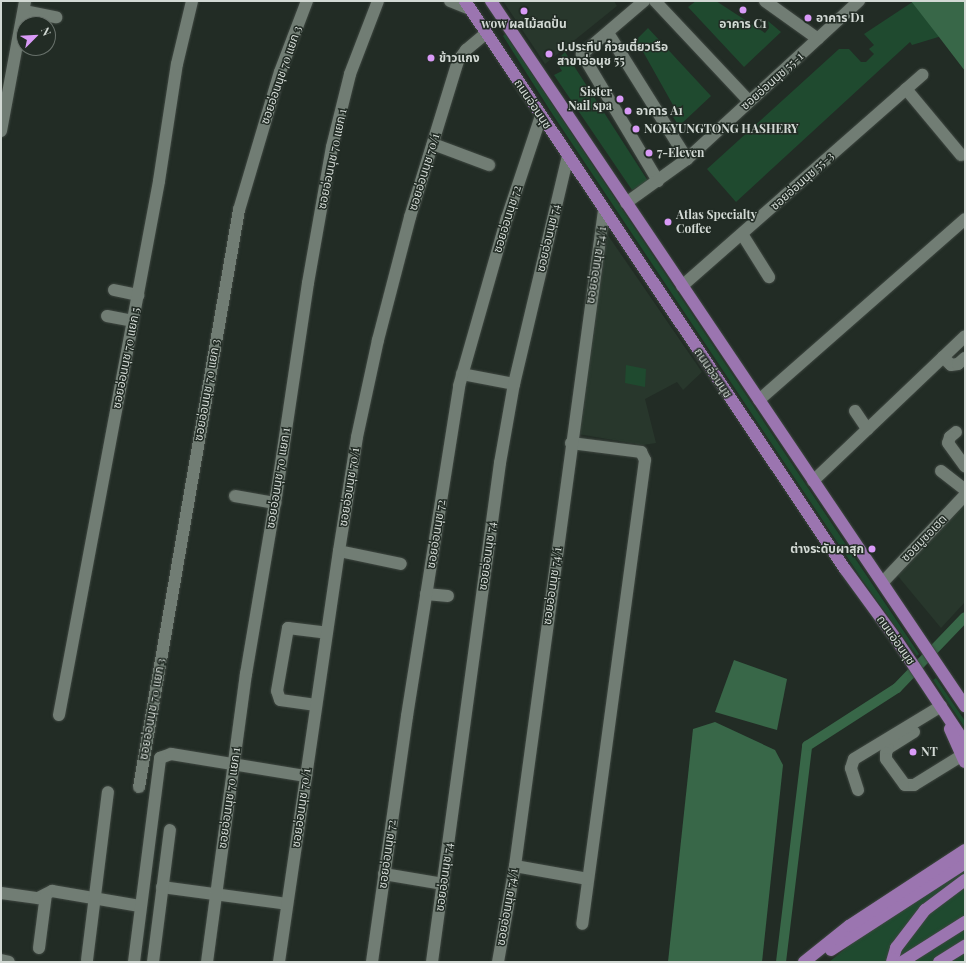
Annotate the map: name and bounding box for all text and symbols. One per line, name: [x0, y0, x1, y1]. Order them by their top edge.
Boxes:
marker: อาคาร C1: [738, 5, 748, 15]
marker: wow ผลไม้สดปั่น: [519, 6, 529, 16]
place label: อาคาร D1: [816, 11, 864, 25]
marker: อาคาร D1: [803, 13, 813, 23]
north arrow: [16, 16, 56, 56]
place label: wow ผลไม้สดปั่น: [481, 17, 567, 31]
place label: อาคาร C1: [719, 17, 767, 31]
street label: ซอยอ่อนนุช 70 แยก 3: [257, 24, 305, 126]
text: N: [38, 25, 55, 38]
place label: ป.ประทีป ก๋วยเตี๋ยวเรือ สาขาอ่อนุช 55: [557, 40, 668, 68]
marker: ป.ประทีป ก๋วยเตี๋ยวเรือ สาขาอ่อนุช 55: [544, 49, 554, 59]
street label: ซอยอ่อนนุช 55-1: [738, 49, 806, 113]
place label: ข้าวแกง: [439, 51, 480, 65]
marker: ข้าวแกง: [426, 53, 436, 63]
street label: ถนนอ่อนนุช: [511, 76, 555, 132]
place label: Sister Nail spa: [568, 85, 612, 113]
marker: Sister Nail spa: [615, 94, 625, 104]
place label: อาคาร A1: [636, 104, 683, 118]
marker: อาคาร A1: [623, 106, 633, 116]
street label: ซอยอ่อนนุช 70 แยก 1: [314, 108, 350, 210]
place label: NOKYUNGTONG HASHERY: [644, 122, 798, 136]
marker: NOKYUNGTONG HASHERY: [631, 124, 641, 134]
street label: ซอยอ่อนนุช 70/1: [405, 132, 443, 212]
place label: 7-Eleven: [657, 146, 704, 160]
marker: 7-Eleven: [644, 148, 654, 158]
street label: ซอยอ่อนนุช 55-3: [767, 149, 837, 213]
street label: ซอยอ่อนนุช 72: [490, 184, 524, 254]
street label: ซอยอ่อนนุช 74: [533, 203, 563, 273]
place label: Atlas Specialty Coffee: [676, 208, 757, 236]
marker: Atlas Specialty Coffee: [663, 217, 673, 227]
street label: ซอยอ่อนนุช 74/1: [583, 225, 609, 305]
street label: ซอยอ่อนนุช 70 แยก 5: [109, 306, 143, 410]
street label: ซอยอ่อนนุช 70 แยก 3: [191, 338, 223, 442]
street label: ถนนอ่อนนุช: [691, 345, 735, 401]
street label: ซอยอ่อนนุช 70 แยก 1: [263, 426, 293, 530]
street label: ซอยอ่อนนุช 70/1: [336, 446, 362, 528]
street label: ซอยอ่อนนุช 72: [423, 499, 449, 569]
street label: ซอยมูซอเฮต: [898, 512, 950, 564]
street label: ซอยอ่อนนุช 74: [475, 521, 499, 591]
place label: ต่างระดับผาสุก: [790, 542, 864, 556]
marker: ต่างระดับผาสุก: [867, 544, 877, 554]
street label: ซอยอ่อนนุช 74/1: [539, 546, 565, 626]
street label: ถนนอ่อนนุช: [874, 613, 918, 667]
street label: ซอยอ่อนนุช 70 แยก 3: [136, 657, 168, 761]
place label: NT: [921, 745, 938, 759]
street label: ซอยอ่อนนุช 70 แยก 1: [215, 746, 243, 850]
marker: NT: [908, 747, 918, 757]
street label: ซอยอ่อนนุช 70/1: [288, 768, 314, 848]
street label: ซอยอ่อนนุช 72: [375, 819, 399, 889]
street label: ซอยอ่อนนุช 74: [432, 842, 456, 912]
street label: ซอยอ่อนนุช 74/1: [493, 867, 521, 947]

